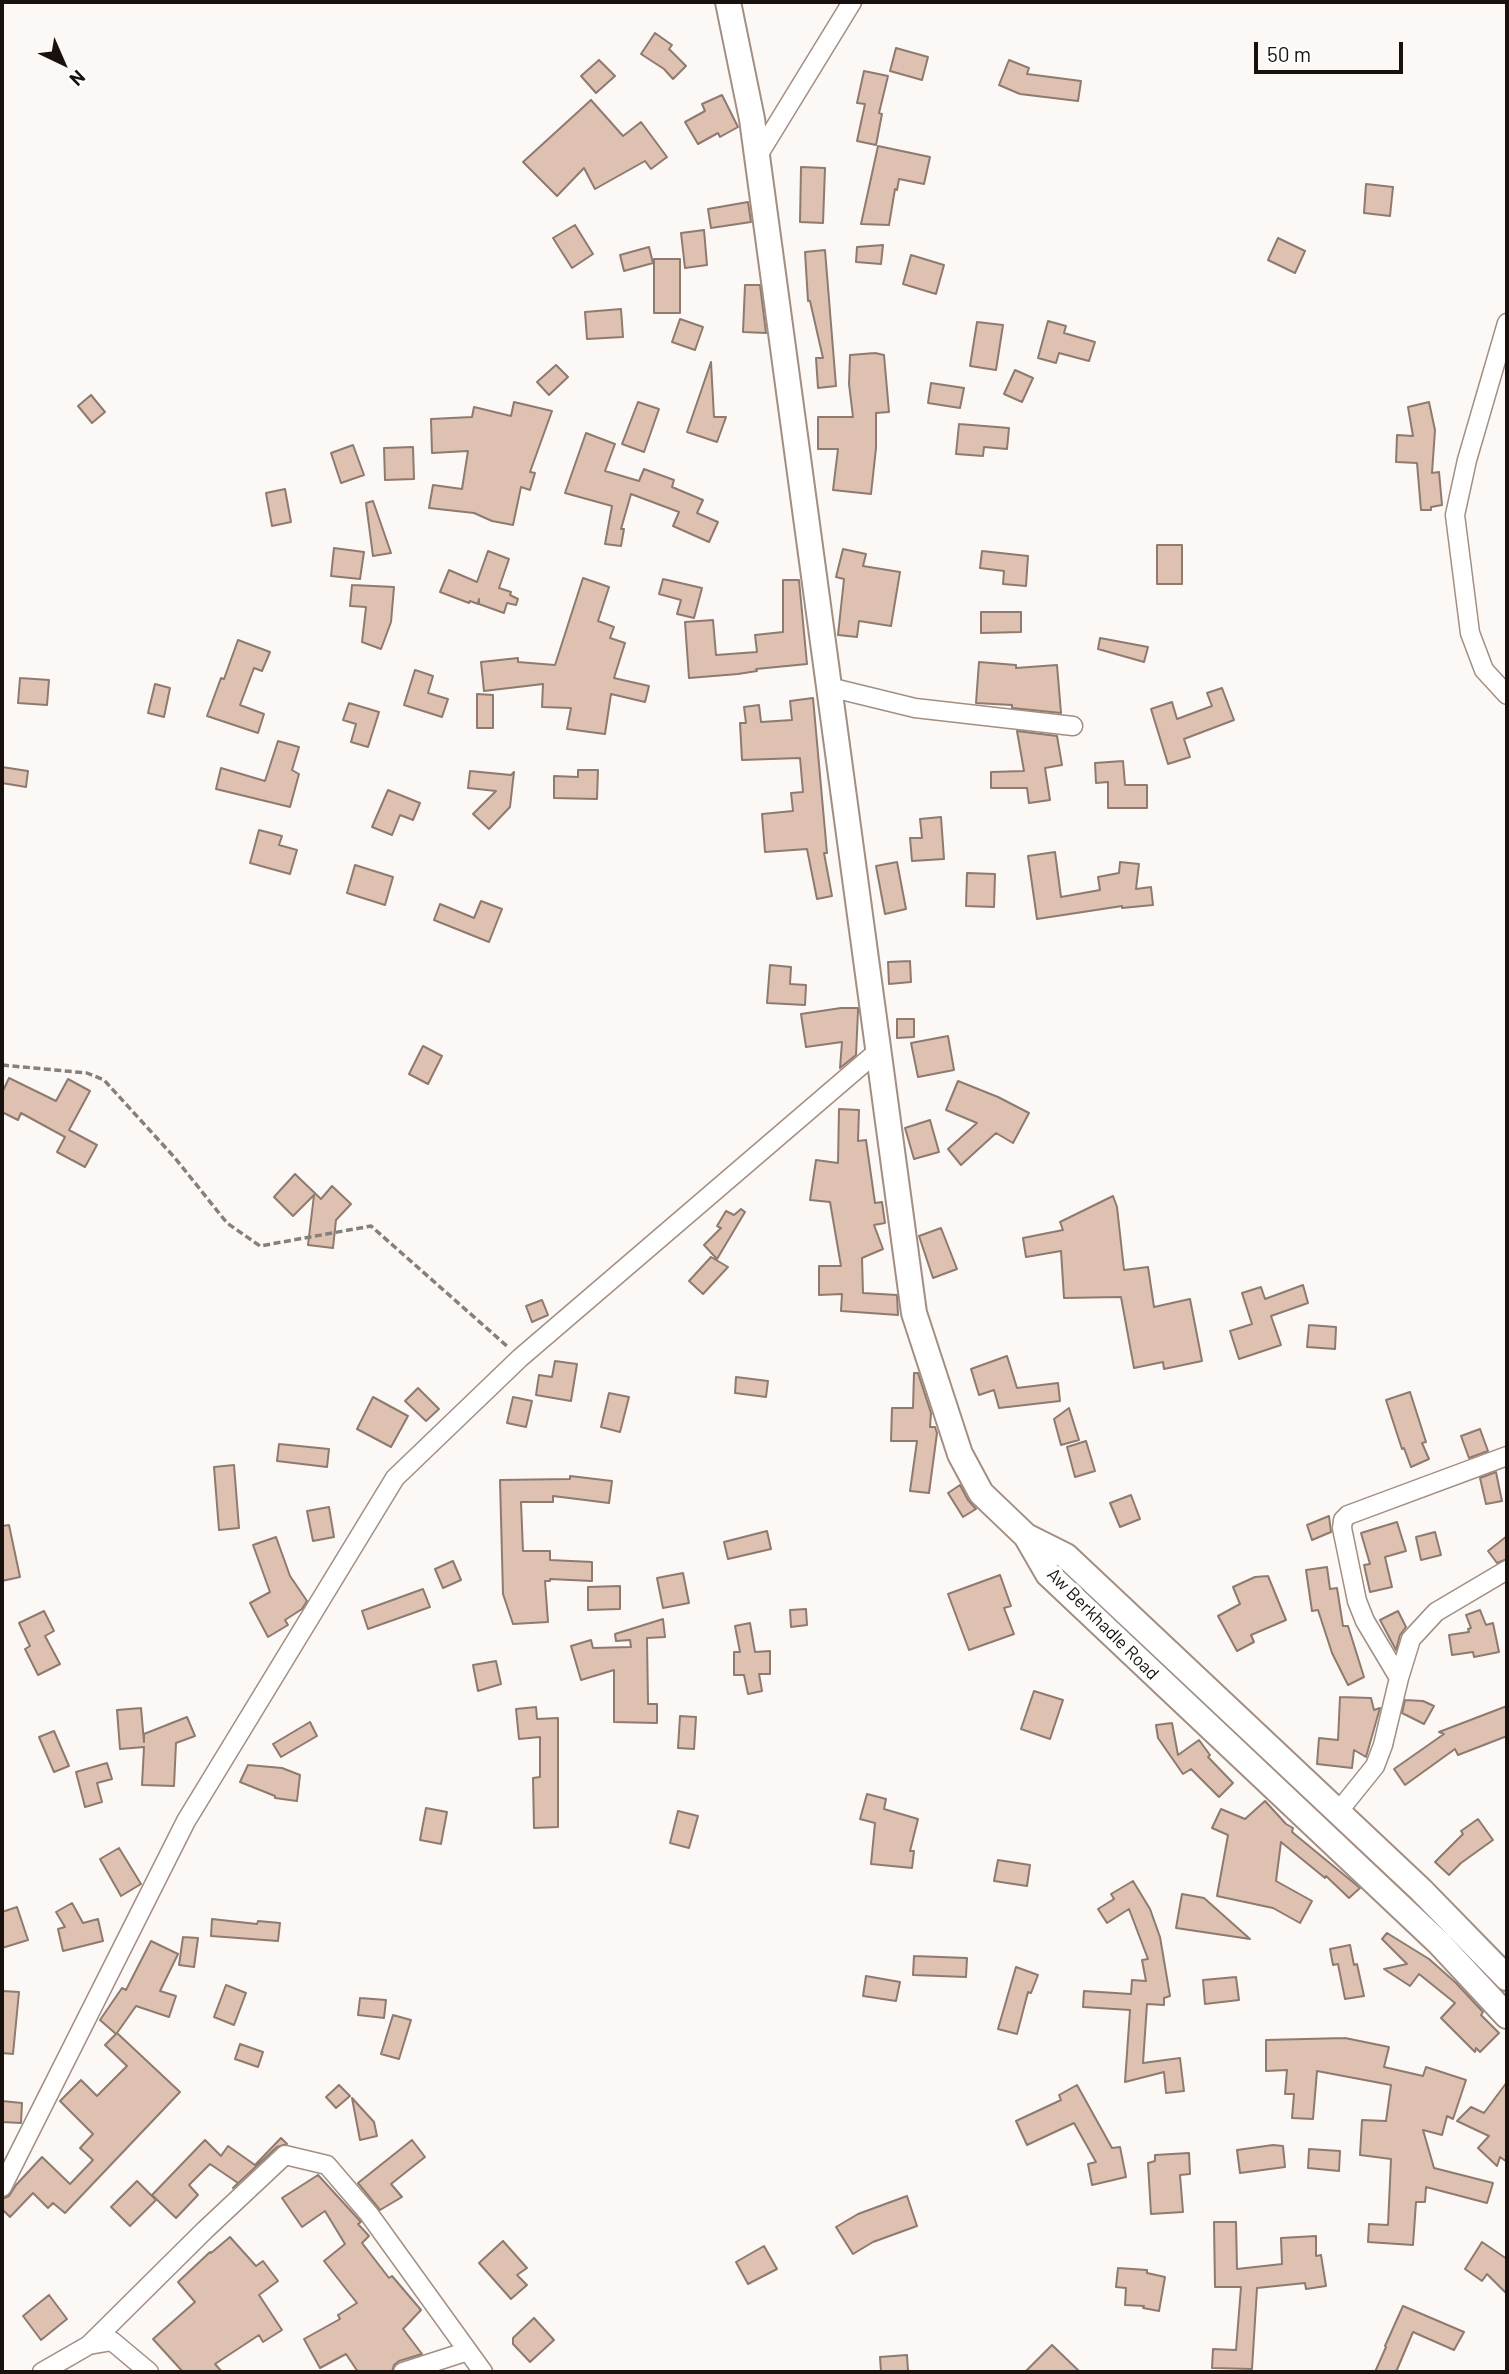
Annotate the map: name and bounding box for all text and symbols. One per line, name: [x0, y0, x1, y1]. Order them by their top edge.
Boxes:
north arrow: [28, 28, 98, 98]
scale bar: [1257, 28, 1406, 72]
text: 50 m: [1267, 41, 1311, 66]
text: N: [65, 66, 90, 91]
street label: Aw Berkhadle Road: [1043, 1564, 1163, 1684]

